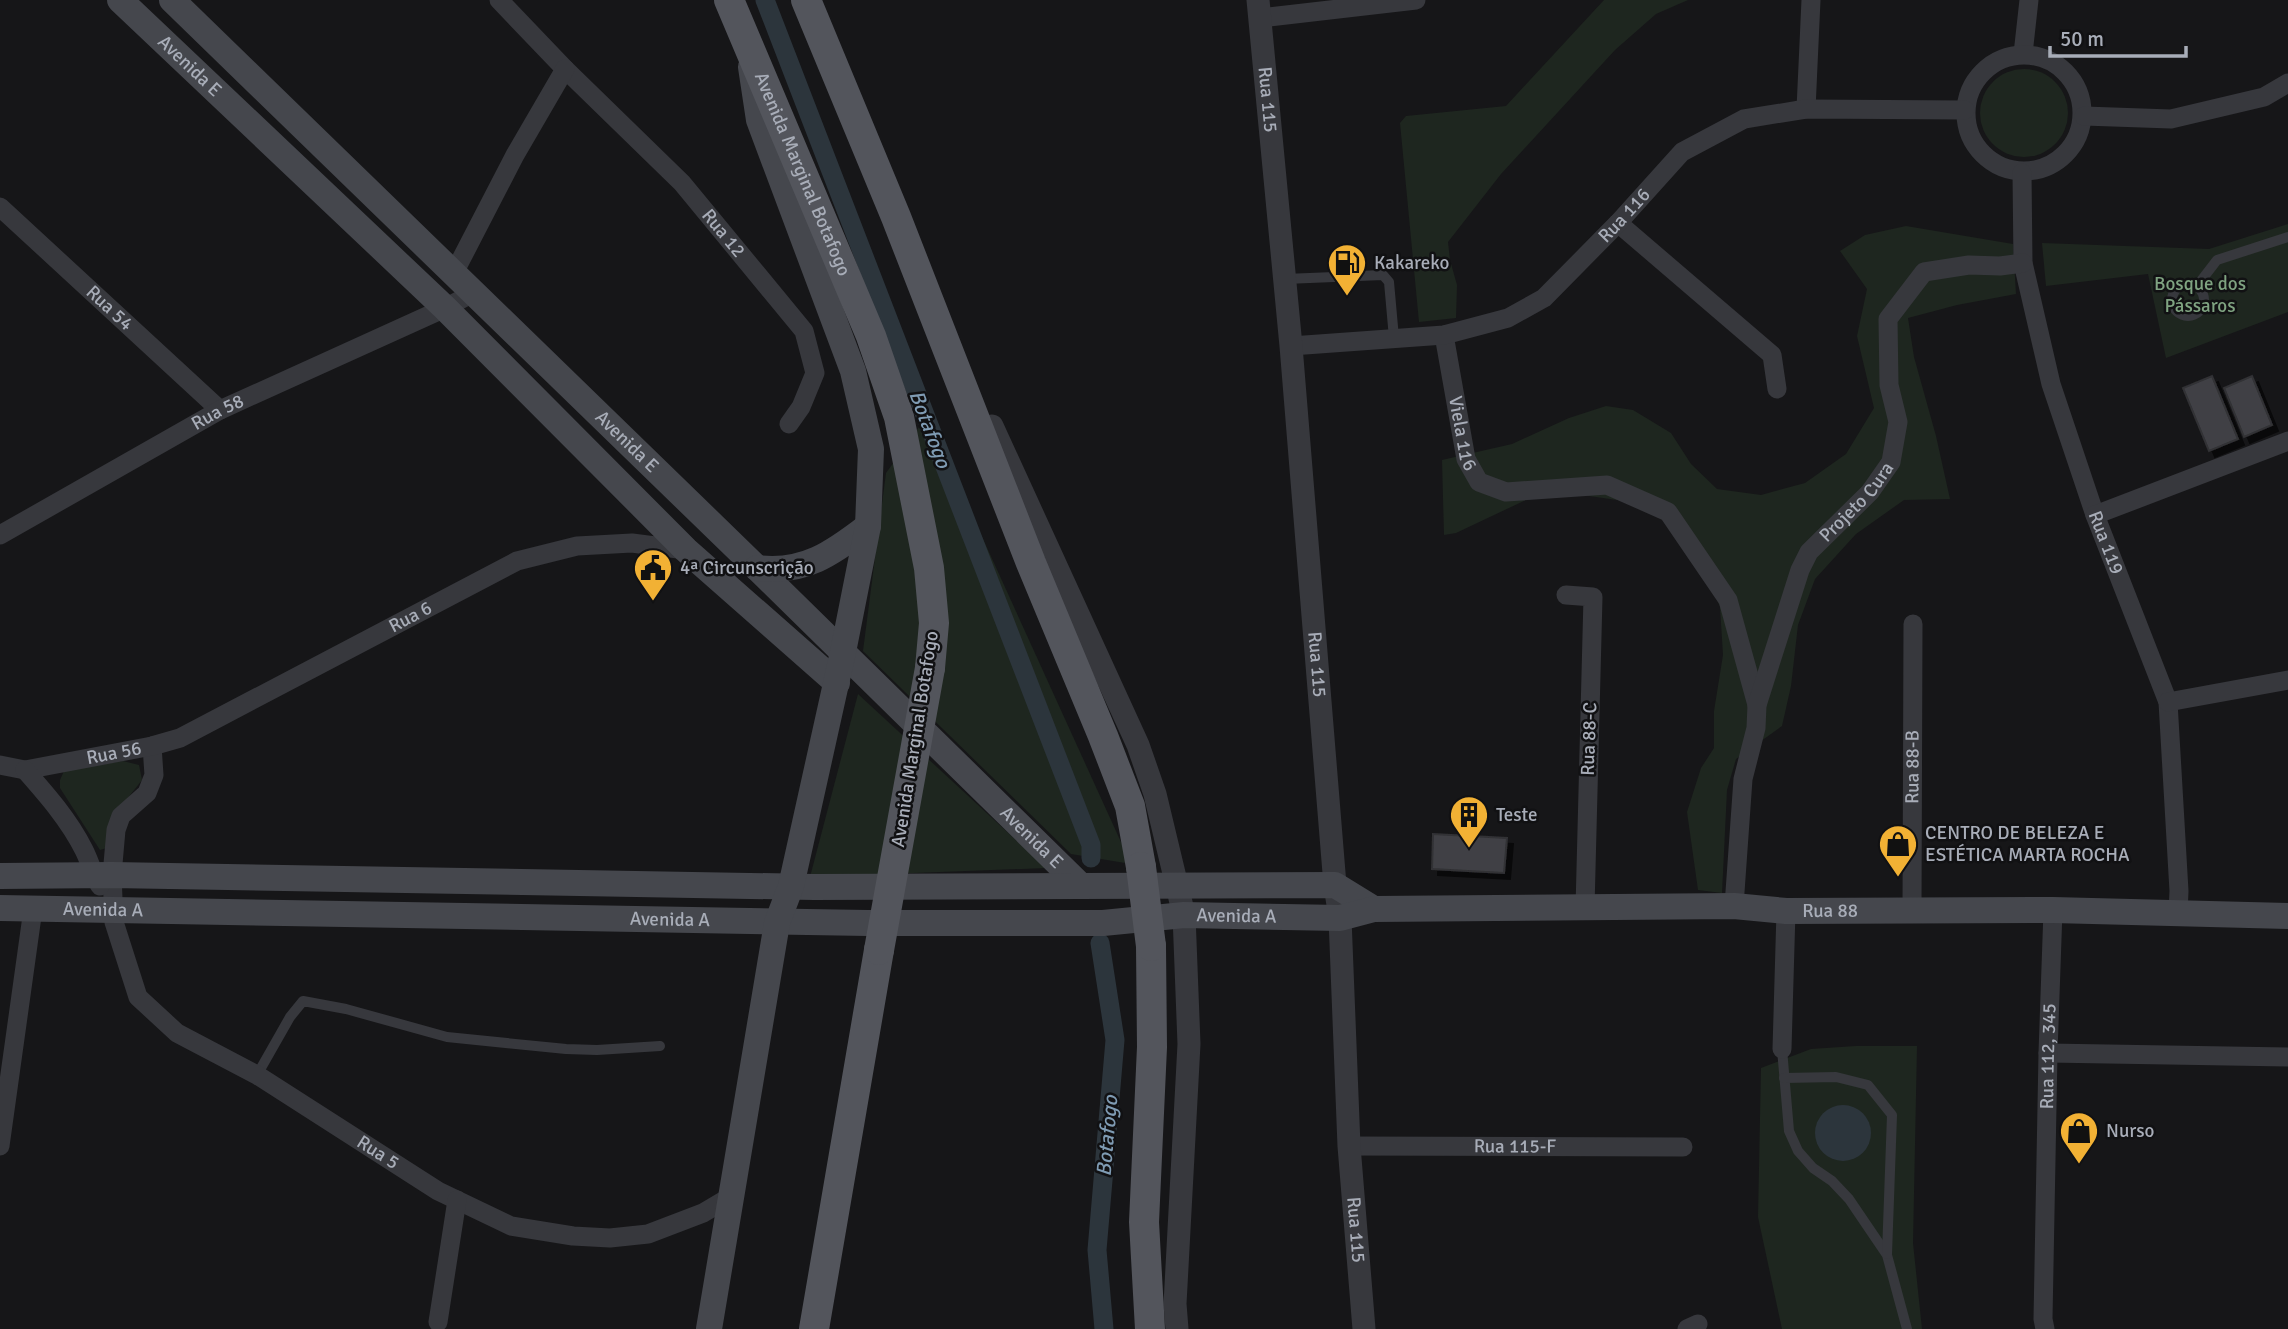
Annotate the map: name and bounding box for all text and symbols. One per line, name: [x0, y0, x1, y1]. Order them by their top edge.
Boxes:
scale bar: [2050, 14, 2186, 58]
text: 50 m: [2060, 26, 2104, 52]
street label: Avenida E: [153, 30, 227, 102]
street label: Rua 115: [1252, 66, 1283, 134]
street label: Avenida Marginal Botafogo: [749, 69, 856, 280]
street label: Rua 116: [1593, 183, 1656, 248]
street label: Rua 12: [696, 204, 750, 262]
fuel station icon: Kakareko: [1326, 242, 1368, 297]
place label: Kakareko: [1374, 251, 1449, 275]
park label: Bosque dos Pássaros: [2154, 272, 2246, 318]
street label: Rua 54: [81, 280, 138, 336]
water label: Botafogo: [903, 386, 957, 473]
street label: Rua 58: [187, 389, 248, 436]
street label: Viela 116: [1443, 394, 1482, 475]
street label: Avenida E: [590, 405, 664, 478]
street label: Projeto Cura: [1814, 457, 1899, 547]
street label: Rua 119: [2083, 507, 2129, 578]
public building icon: 4ª Circunscrição: [632, 547, 674, 602]
place label: 4ª Circunscrição: [680, 556, 814, 580]
street label: Rua 6: [385, 596, 436, 638]
street label: Avenida Marginal Botafogo: [886, 629, 944, 849]
street label: Rua 115: [1302, 630, 1332, 698]
street label: Rua 88-C: [1576, 702, 1602, 776]
street label: Rua 88-B: [1900, 730, 1925, 804]
street label: Rua 56: [84, 736, 144, 770]
building icon: Teste: [1448, 794, 1490, 849]
street label: Avenida E: [995, 801, 1068, 874]
place label: Teste: [1496, 803, 1538, 827]
place label: CENTRO DE BELEZA E ESTÉTICA MARTA ROCHA: [1925, 821, 2130, 867]
shop icon: CENTRO DE BELEZA E ESTÉTICA MARTA ROCHA: [1877, 823, 1919, 878]
street label: Avenida A: [63, 897, 144, 922]
street label: Rua 88: [1802, 899, 1858, 923]
street label: Avenida A: [1196, 903, 1277, 929]
street label: Avenida A: [630, 907, 711, 932]
street label: Rua 112, 345: [2035, 1003, 2062, 1110]
water label: Botafogo: [1091, 1093, 1124, 1178]
shop icon: Nurso: [2058, 1110, 2100, 1165]
place label: Nurso: [2106, 1119, 2155, 1143]
street label: Rua 5: [352, 1130, 404, 1175]
street label: Rua 115-F: [1474, 1134, 1556, 1159]
street label: Rua 115: [1341, 1196, 1371, 1264]

